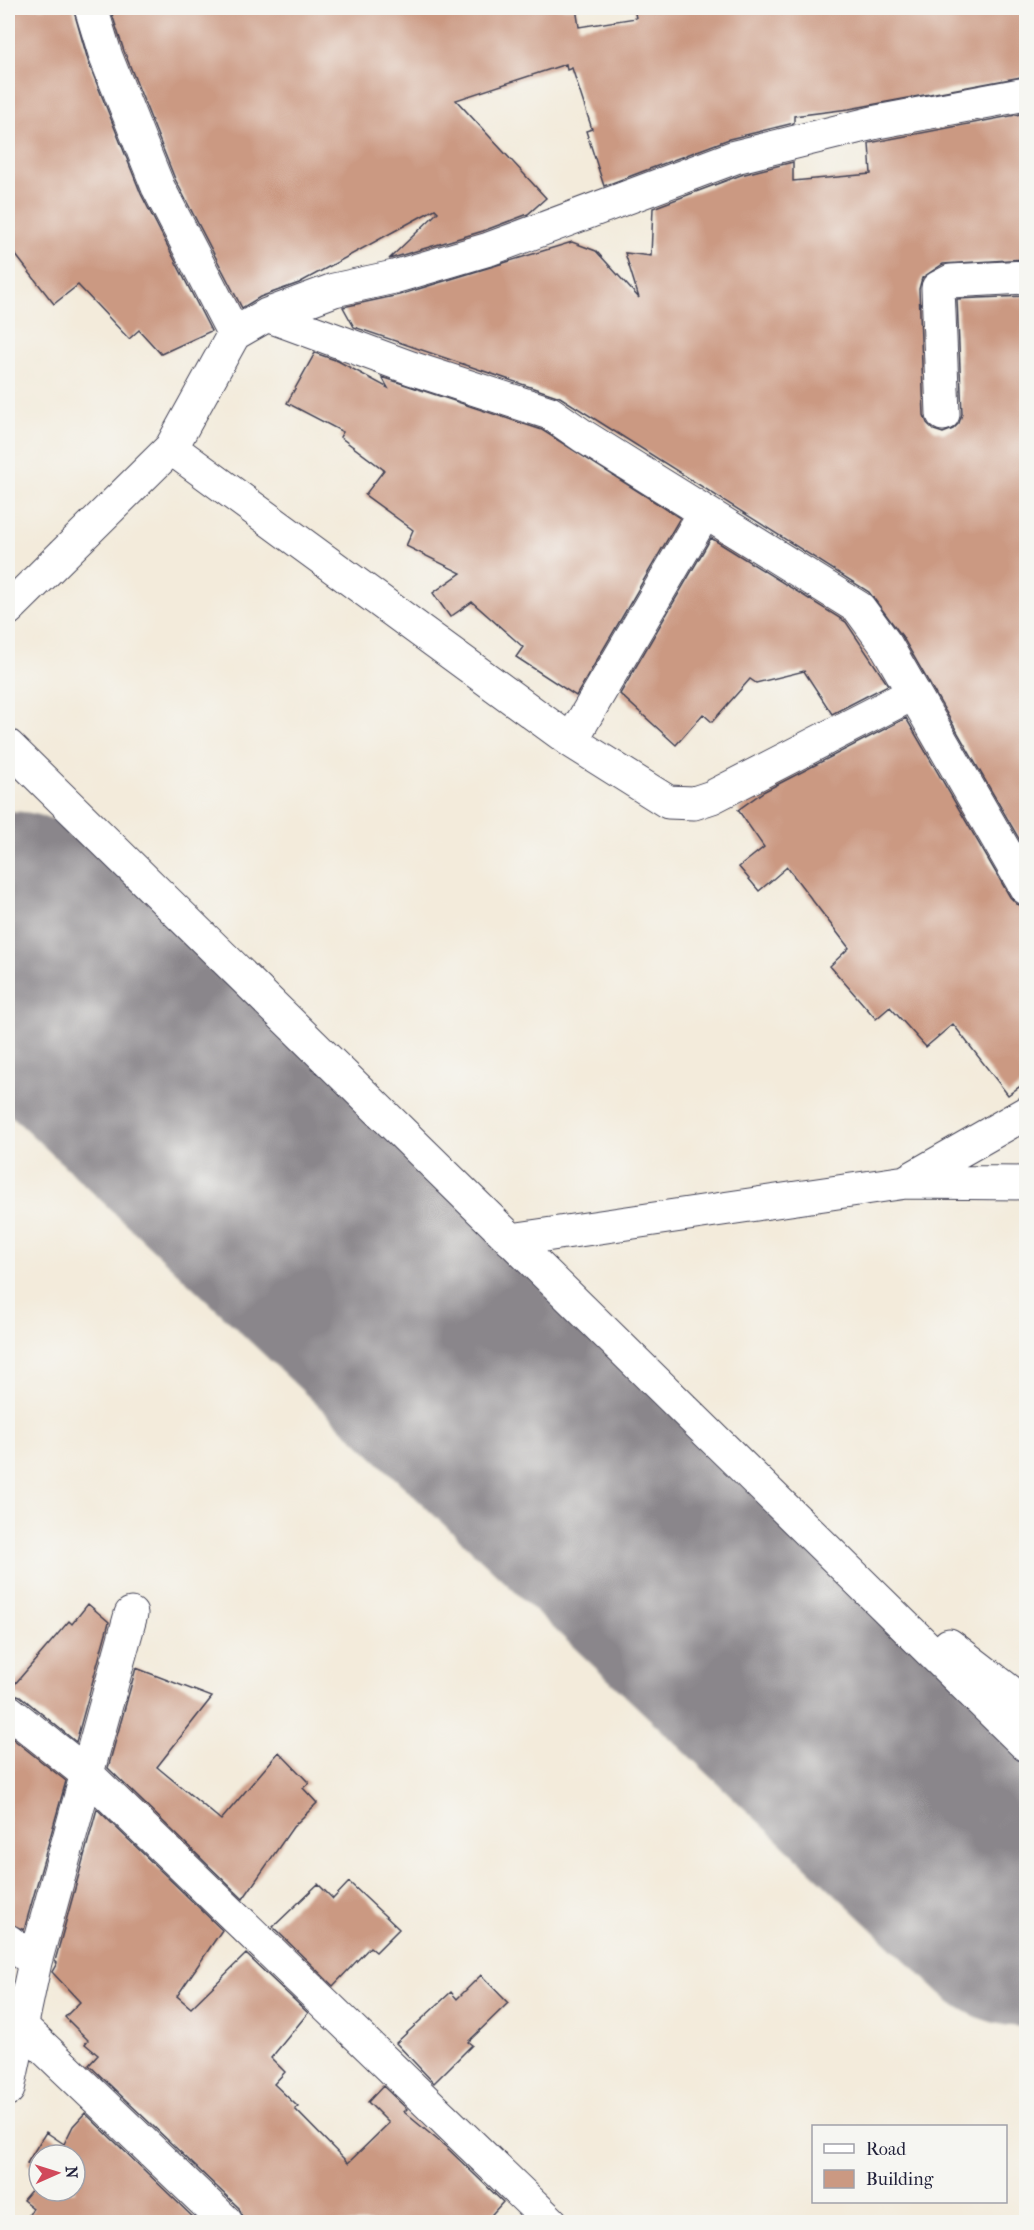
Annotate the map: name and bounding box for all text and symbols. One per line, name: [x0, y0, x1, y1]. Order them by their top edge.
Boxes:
legend: [812, 2125, 1007, 2203]
text: Road: [866, 2139, 906, 2160]
north arrow: [27, 2143, 87, 2203]
text: N: [62, 2166, 81, 2180]
text: Building: [866, 2169, 934, 2190]

